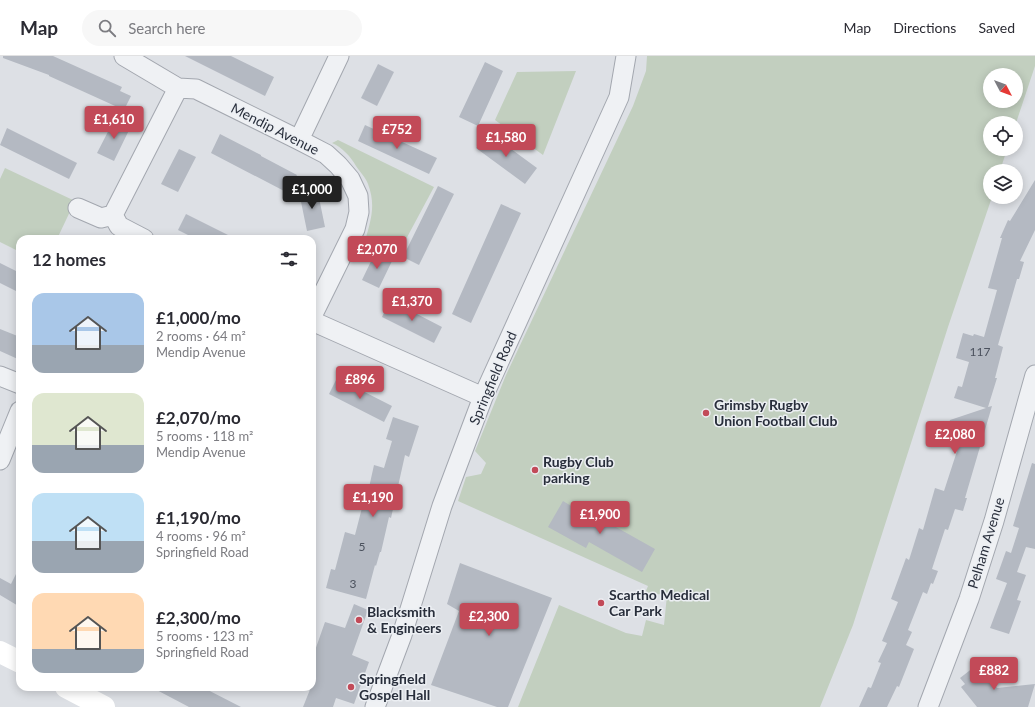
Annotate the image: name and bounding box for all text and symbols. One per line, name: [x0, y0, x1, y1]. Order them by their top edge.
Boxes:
search box: [82, 10, 362, 46]
text: Map: [20, 16, 58, 39]
icon: search: [96, 17, 118, 39]
text: Search here: [128, 19, 206, 37]
text: Map: [844, 19, 871, 36]
text: Directions: [893, 19, 956, 36]
text: Saved: [978, 19, 1015, 36]
north arrow: [983, 68, 1023, 108]
map controls: [983, 68, 1023, 204]
street label: Mendip Avenue: [228, 99, 322, 158]
pin: £1,610: [81, 106, 147, 140]
text: £1,610: [94, 111, 134, 127]
pin: £752: [373, 116, 421, 150]
button: locate: [983, 116, 1023, 156]
text: £752: [382, 121, 412, 137]
pin: £1,580: [473, 124, 539, 158]
text: £1,580: [486, 129, 526, 145]
button: layers: [983, 164, 1023, 204]
pin: £1,000: [279, 176, 345, 210]
text: £1,000: [292, 181, 332, 197]
pin: £2,070: [344, 236, 410, 270]
text: £2,070: [357, 241, 397, 257]
icon: filters: [278, 248, 300, 270]
text: 12 homes: [32, 249, 106, 270]
pin: £1,370: [379, 288, 445, 322]
text: £1,370: [392, 293, 432, 309]
text: £1,000/mo: [156, 307, 241, 328]
icon: home: [64, 309, 112, 357]
text: 2 rooms · 64 m²: [156, 328, 246, 344]
street label: Springfield Road: [465, 328, 520, 427]
text: Mendip Avenue: [156, 344, 246, 360]
house number: 117: [970, 344, 990, 359]
pin: £896: [336, 366, 384, 400]
text: £896: [345, 371, 375, 387]
place label: Grimsby Rugby Union Football Club: [714, 396, 837, 429]
text: £2,070/mo: [156, 407, 241, 428]
marker: Grimsby Rugby Union Football Club: [701, 408, 711, 418]
icon: home: [64, 409, 112, 457]
pin: £2,080: [922, 421, 988, 455]
text: £2,080: [935, 426, 975, 442]
text: 5 rooms · 118 m²: [156, 428, 253, 444]
text: Mendip Avenue: [156, 444, 246, 460]
place label: Rugby Club parking: [543, 453, 614, 486]
marker: Rugby Club parking: [530, 465, 540, 475]
pin: £1,190: [340, 484, 406, 518]
text: £1,190: [353, 489, 393, 505]
street label: Pelham Avenue: [964, 495, 1007, 591]
pin: £1,900: [567, 501, 633, 535]
text: £1,900: [580, 506, 620, 522]
text: £1,190/mo: [156, 507, 241, 528]
icon: home: [64, 509, 112, 557]
text: 4 rooms · 96 m²: [156, 528, 246, 544]
house number: 5: [359, 539, 366, 554]
text: Springfield Road: [156, 544, 249, 560]
house number: 3: [350, 576, 357, 591]
place label: Scartho Medical Car Park: [609, 586, 710, 619]
marker: Scartho Medical Car Park: [596, 598, 606, 608]
place label: Blacksmith & Engineers: [367, 603, 441, 636]
pin: £2,300: [456, 603, 522, 637]
text: £2,300/mo: [156, 607, 241, 628]
text: £2,300: [469, 608, 509, 624]
icon: home: [64, 609, 112, 657]
marker: Blacksmith & Engineers: [354, 615, 364, 625]
text: 5 rooms · 123 m²: [156, 628, 253, 644]
text: Springfield Road: [156, 644, 249, 660]
pin: £882: [970, 657, 1018, 691]
text: £882: [979, 662, 1009, 678]
place label: Springfield Gospel Hall: [359, 670, 430, 703]
marker: Springfield Gospel Hall: [346, 682, 356, 692]

